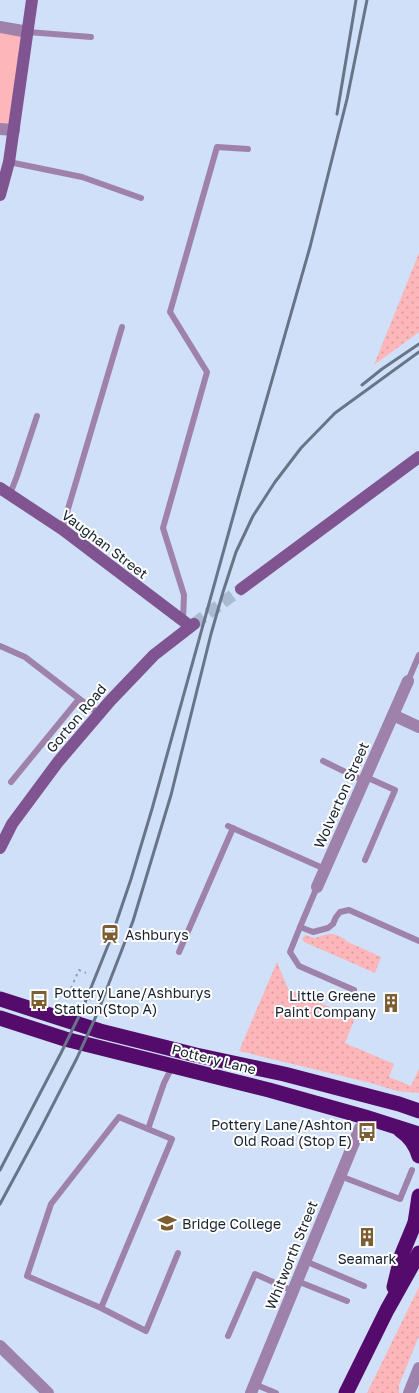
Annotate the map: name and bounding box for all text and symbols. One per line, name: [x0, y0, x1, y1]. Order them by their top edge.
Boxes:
street label: Vaughan Street: [59, 506, 151, 582]
street label: Gorton Road: [42, 680, 110, 756]
street label: Wolverton Street: [310, 739, 372, 851]
station icon: Ashburys: [99, 923, 121, 945]
place label: Ashburys: [125, 926, 189, 943]
place label: Pottery Lane/Ashburys Station(Stop A): [54, 984, 211, 1017]
place label: Little Greene Paint Company: [275, 987, 376, 1020]
bus stop icon: Pottery Lane/Ashburys Station(Stop A): [28, 989, 50, 1011]
building icon: Little Greene Paint Company: [380, 992, 402, 1014]
street label: Pottery Lane: [170, 1040, 258, 1078]
place label: Pottery Lane/Ashton Old Road (Stop E): [211, 1116, 352, 1149]
bus stop icon: Pottery Lane/Ashton Old Road (Stop E): [356, 1121, 378, 1143]
street label: Whitworth Street: [261, 1198, 321, 1312]
school or university icon: Bridge College: [156, 1212, 178, 1234]
place label: Bridge College: [182, 1215, 281, 1232]
building icon: Seamark: [356, 1226, 378, 1248]
place label: Seamark: [338, 1250, 396, 1267]

